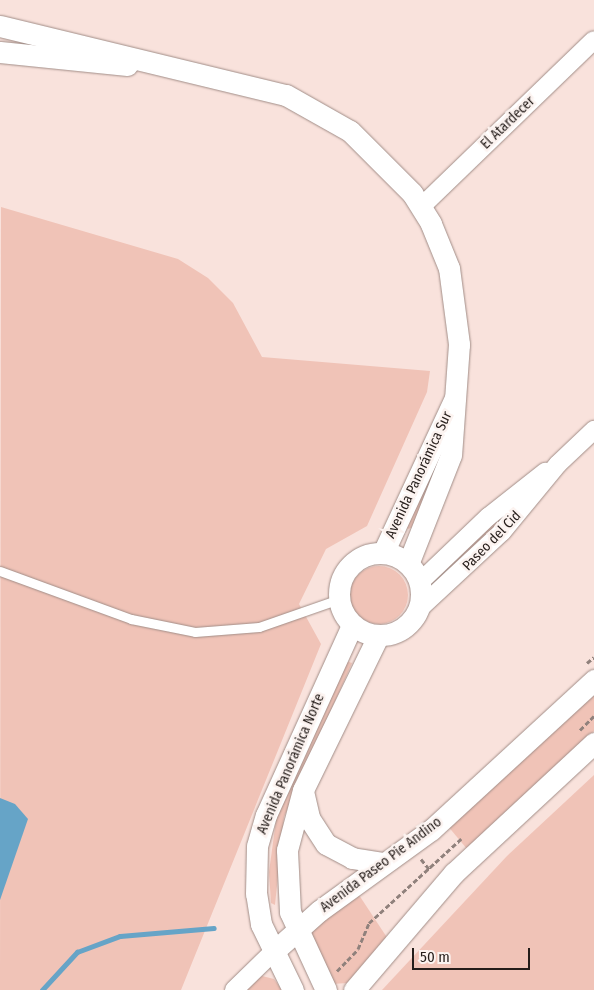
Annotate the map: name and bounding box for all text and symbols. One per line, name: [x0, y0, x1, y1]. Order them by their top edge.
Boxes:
street label: El Atardecer: [477, 93, 539, 153]
street label: Avenida Panorámica Sur: [382, 409, 456, 541]
street label: Paseo del Cid: [459, 508, 525, 574]
street label: Avenida Panorámica Norte: [254, 691, 328, 837]
street label: Avenida Paseo Pie Andino: [317, 814, 445, 916]
scale bar: [414, 938, 532, 970]
text: 50 m: [420, 948, 450, 966]

